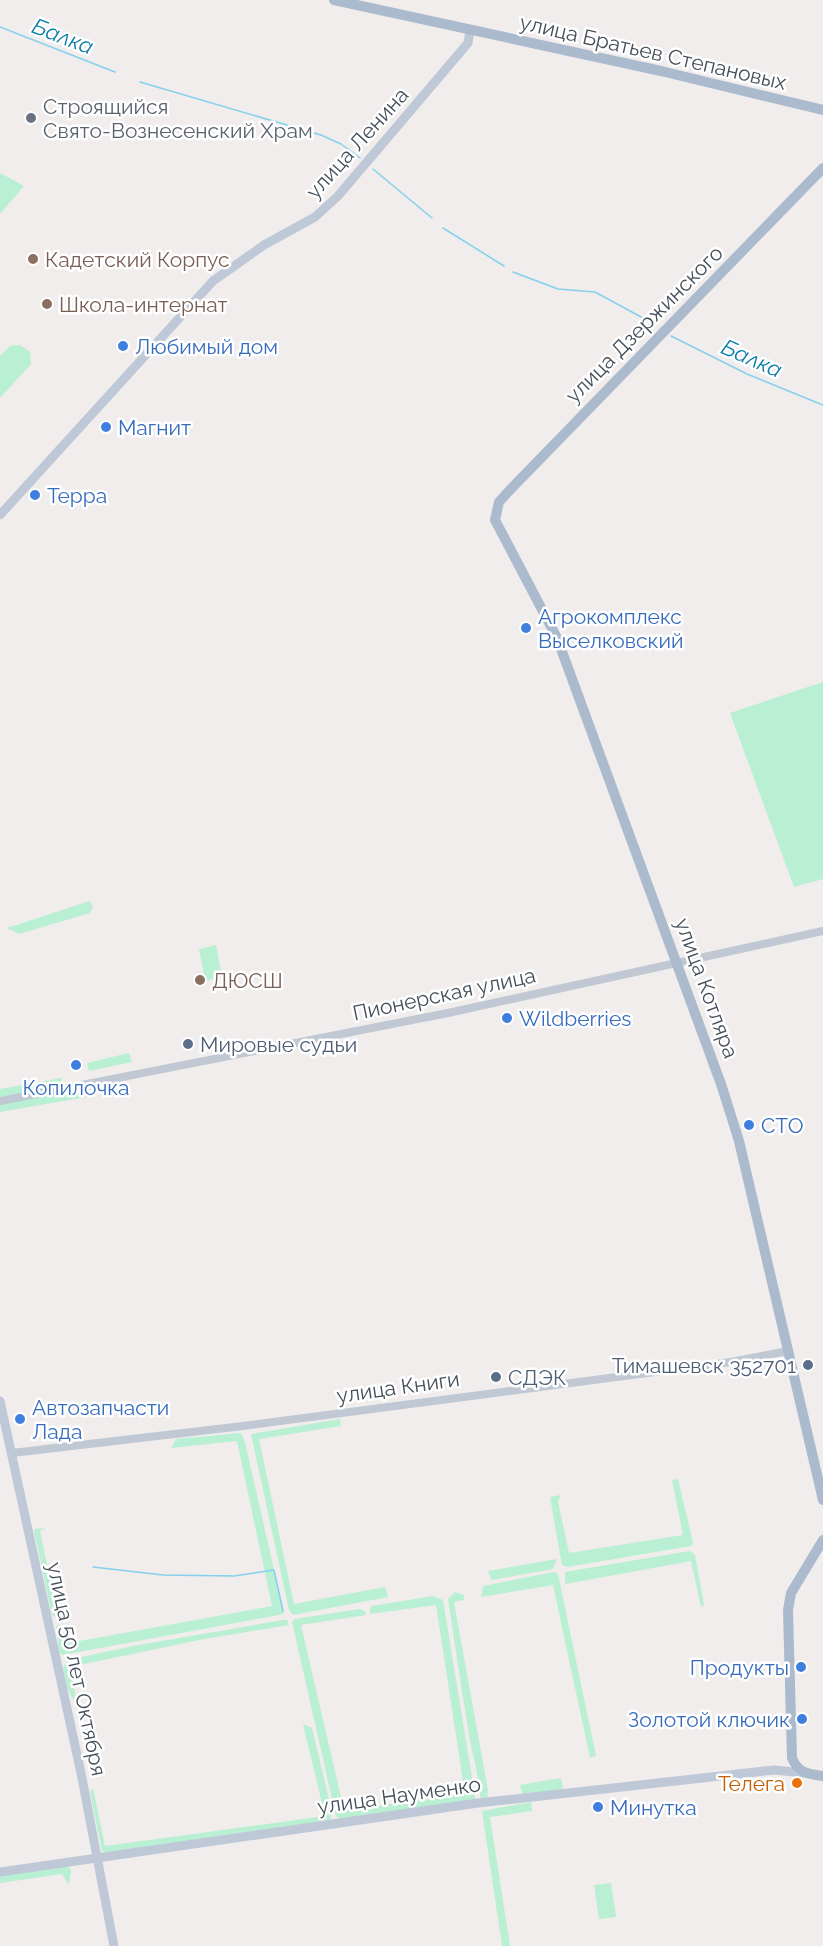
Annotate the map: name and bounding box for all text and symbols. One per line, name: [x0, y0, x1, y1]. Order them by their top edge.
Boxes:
street label: улица Братьев Степановых: [517, 9, 789, 95]
water label: Балка: [29, 13, 97, 59]
street label: улица Ленина: [301, 82, 413, 204]
place label: Строящийся Свято-Вознесенский Храм: [43, 94, 313, 143]
marker: Строящийся Свято-Вознесенский Храм: [24, 111, 38, 125]
street label: улица Дзержинского: [560, 240, 728, 408]
place label: Кадетский Корпус: [45, 247, 230, 272]
marker: Кадетский Корпус: [26, 252, 40, 266]
place label: Школа-интернат: [59, 292, 228, 317]
marker: Школа-интернат: [40, 297, 54, 311]
water label: Балка: [718, 333, 786, 383]
place label: Любимый дом: [135, 334, 278, 359]
marker: Любимый дом: [116, 339, 130, 353]
place label: Магнит: [118, 415, 191, 440]
marker: Магнит: [99, 420, 113, 434]
place label: Терра: [47, 483, 107, 508]
marker: Терра: [28, 488, 42, 502]
place label: Агрокомплекс Выселковский: [538, 604, 683, 653]
marker: Агрокомплекс Выселковский: [519, 621, 533, 635]
street label: улица Котляра: [670, 915, 744, 1061]
street label: Пионерская улица: [350, 962, 538, 1026]
place label: ДЮСШ: [212, 968, 283, 993]
marker: ДЮСШ: [193, 973, 207, 987]
place label: Wildberries: [519, 1006, 631, 1031]
marker: Wildberries: [500, 1011, 514, 1025]
place label: Мировые судьи: [200, 1032, 357, 1057]
marker: Мировые судьи: [181, 1037, 195, 1051]
marker: Копилочка: [69, 1058, 83, 1072]
place label: Копилочка: [22, 1075, 130, 1100]
place label: СТО: [761, 1113, 803, 1138]
marker: СТО: [742, 1118, 756, 1132]
place label: Тимашевск 352701: [612, 1353, 796, 1378]
marker: Тимашевск 352701: [801, 1358, 815, 1372]
place label: СДЭК: [508, 1365, 566, 1390]
street label: улица Книги: [335, 1366, 461, 1408]
marker: СДЭК: [489, 1370, 503, 1384]
place label: Автозапчасти Лада: [32, 1395, 169, 1444]
marker: Автозапчасти Лада: [13, 1412, 27, 1426]
street label: улица 50 лет Октября: [42, 1560, 112, 1778]
place label: Продукты: [690, 1655, 789, 1680]
marker: Продукты: [794, 1660, 808, 1674]
place label: Золотой ключик: [628, 1707, 790, 1732]
marker: Золотой ключик: [795, 1712, 809, 1726]
street label: улица Науменко: [316, 1771, 482, 1819]
place label: Телега: [718, 1771, 785, 1796]
marker: Телега: [790, 1776, 804, 1790]
place label: Минутка: [610, 1795, 697, 1820]
marker: Минутка: [591, 1800, 605, 1814]

